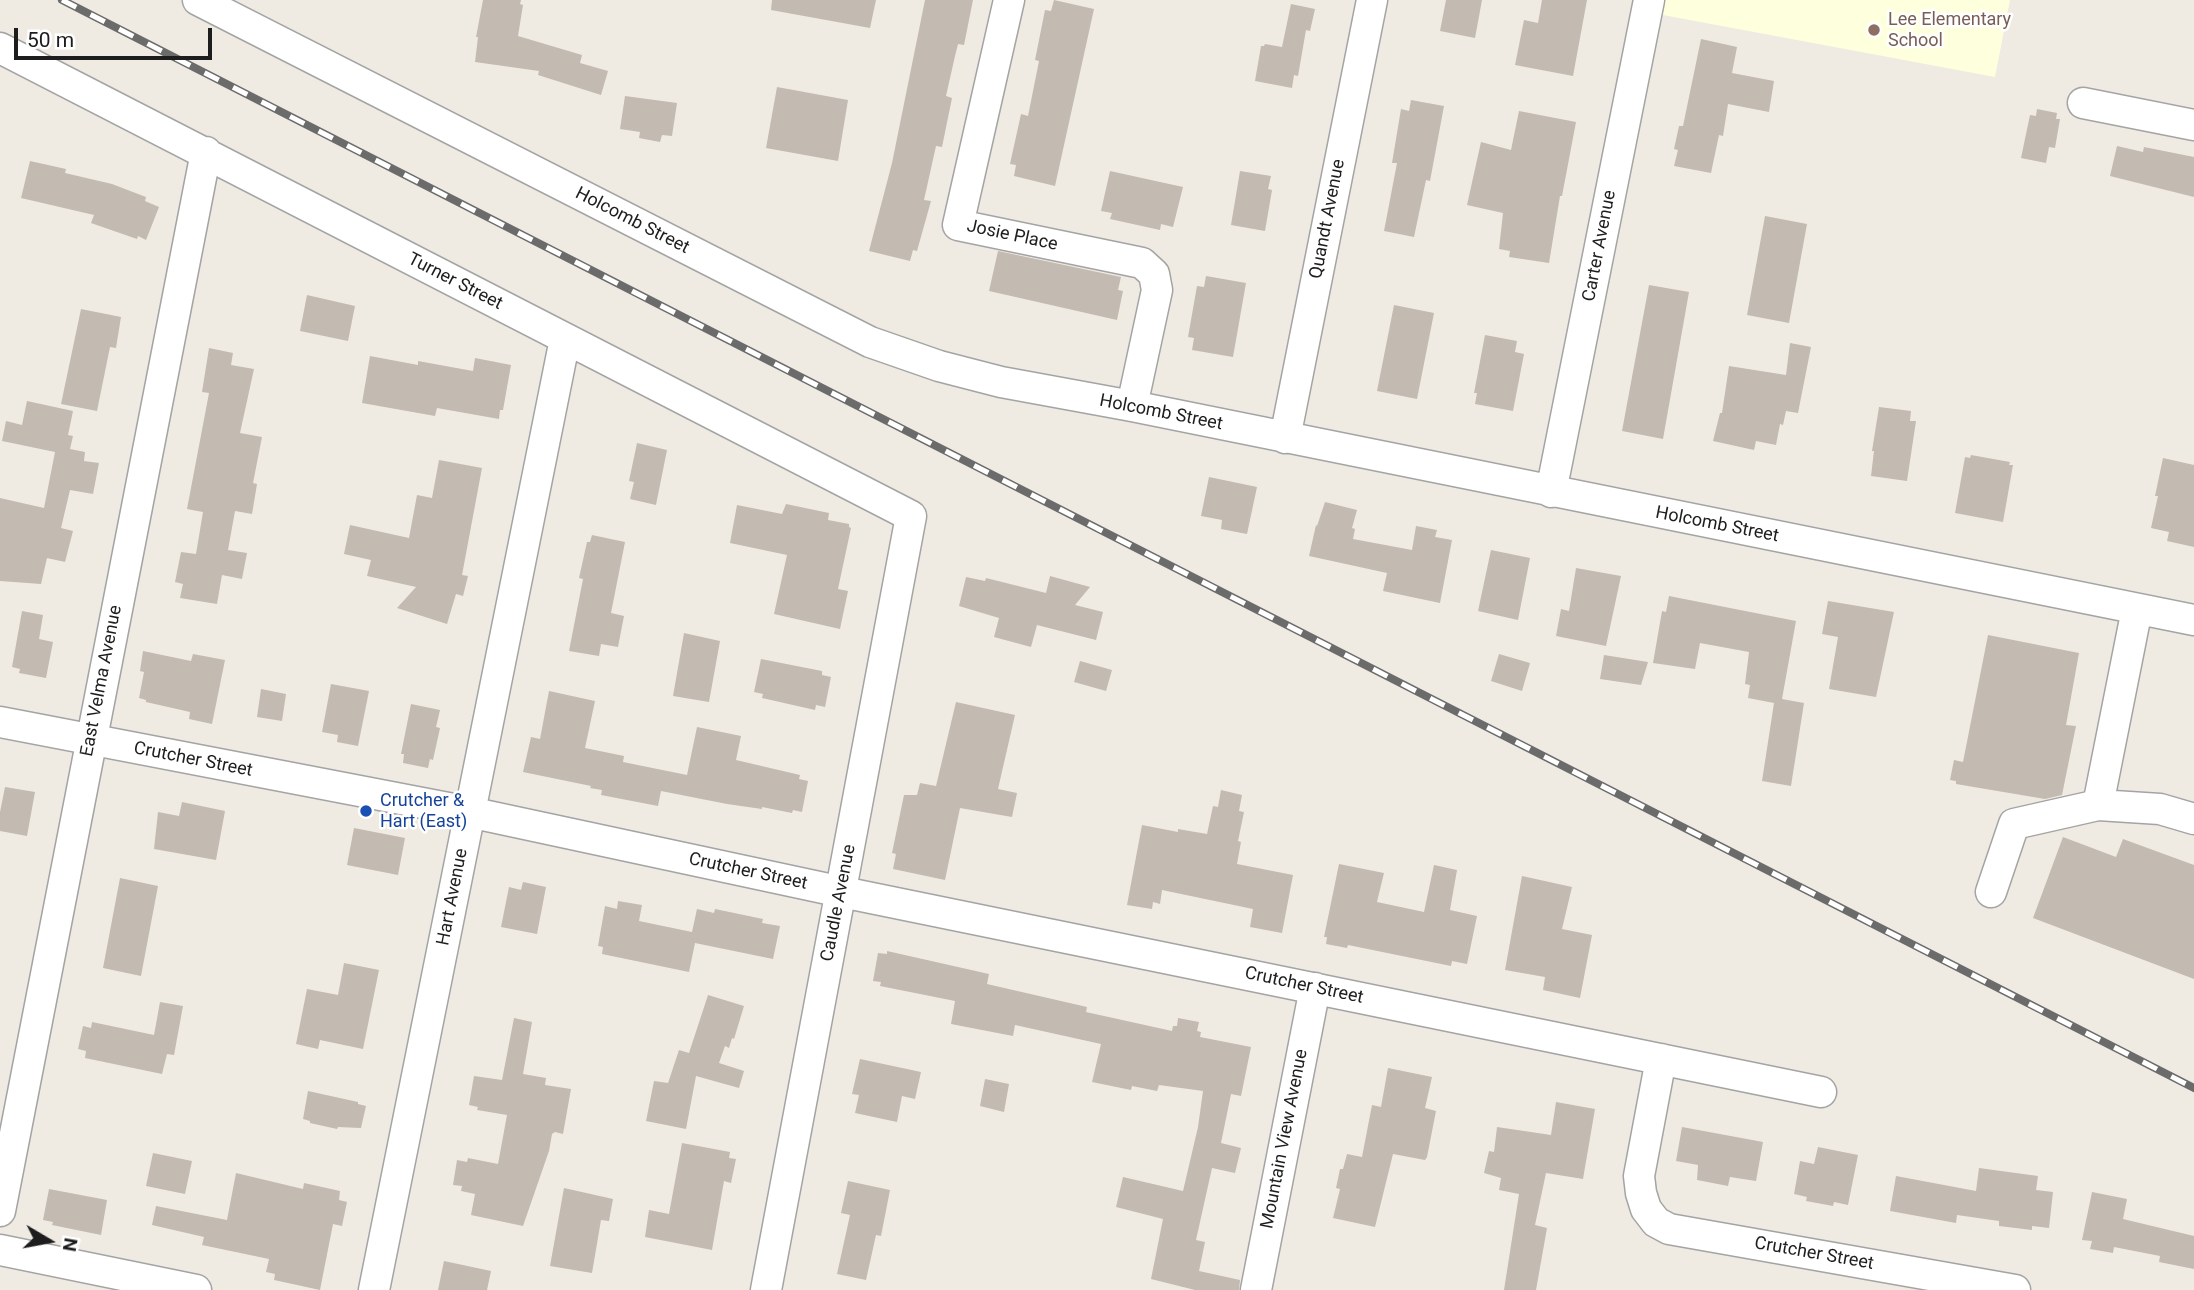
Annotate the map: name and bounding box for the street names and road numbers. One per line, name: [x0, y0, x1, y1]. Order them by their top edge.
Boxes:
street label: Quandt Avenue: [1306, 157, 1350, 281]
street label: Holcomb Street: [571, 183, 693, 259]
street label: Carter Avenue: [1579, 189, 1621, 303]
street label: Josie Place: [965, 216, 1059, 256]
street label: Turner Street: [404, 249, 506, 315]
street label: Holcomb Street: [1098, 390, 1224, 436]
street label: Holcomb Street: [1654, 502, 1780, 548]
street label: East Velma Avenue: [77, 604, 127, 758]
street label: Crutcher Street: [132, 738, 254, 782]
street label: Caudle Avenue: [817, 843, 861, 963]
street label: Hart Avenue: [433, 847, 473, 947]
street label: Crutcher Street: [687, 849, 809, 895]
street label: Crutcher Street: [1243, 963, 1365, 1009]
street label: Mountain View Avenue: [1257, 1047, 1313, 1231]
street label: Crutcher Street: [1753, 1233, 1875, 1275]

